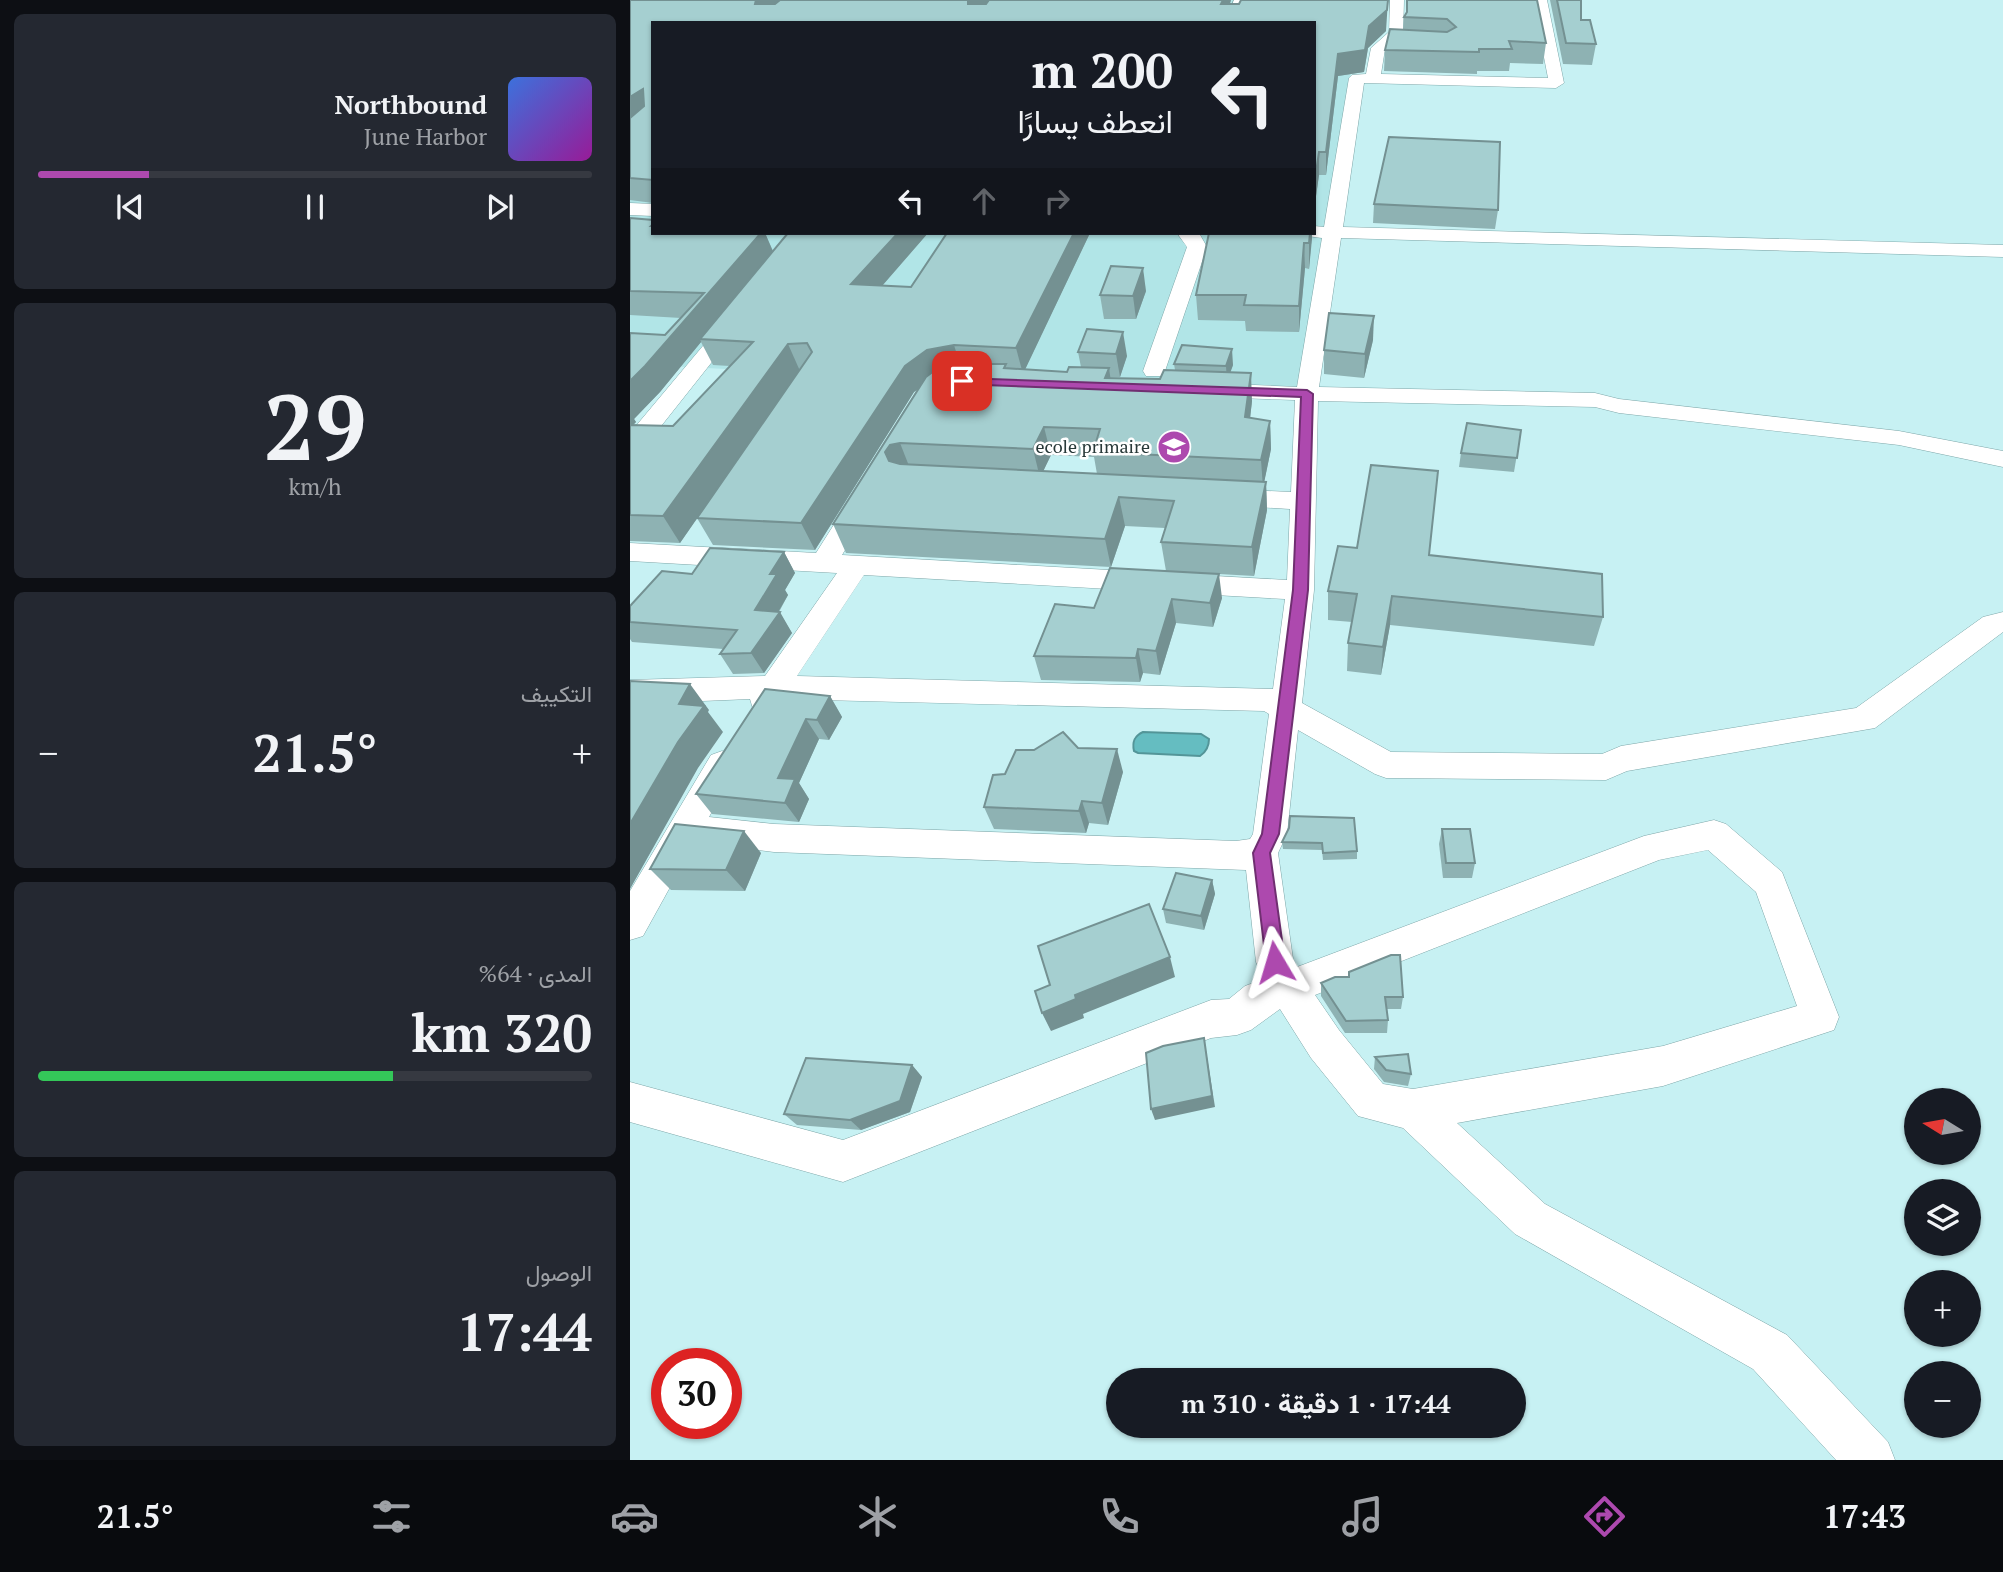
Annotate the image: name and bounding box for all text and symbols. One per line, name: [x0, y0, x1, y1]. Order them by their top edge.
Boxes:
text: 200 m: [1031, 37, 1173, 102]
icon: left: [1197, 49, 1288, 140]
text: Northbound: [334, 87, 487, 121]
text: انعطف يسارًا: [1017, 100, 1173, 142]
text: June Harbor: [364, 121, 487, 152]
icon: left: [892, 182, 930, 220]
icon: ahead: [965, 182, 1003, 220]
icon: right: [1038, 182, 1076, 220]
icon: previous: [111, 188, 149, 226]
icon: pause: [296, 188, 334, 226]
icon: next: [481, 188, 519, 226]
pin: [932, 351, 992, 411]
icon: arrive: [943, 362, 981, 400]
text: 29: [264, 365, 366, 486]
school or university icon: ecole primaire: [1155, 428, 1193, 466]
place label: ecole primaire: [1036, 434, 1150, 458]
text: km/h: [288, 471, 342, 502]
text: التكييف: [521, 678, 592, 709]
text: 21.5°: [252, 718, 378, 787]
text: −: [38, 728, 58, 778]
text: +: [572, 728, 592, 778]
position arrow: [1238, 925, 1312, 999]
text: المدى · 64%: [479, 958, 592, 989]
text: 320 km: [411, 998, 592, 1067]
north arrow: [1904, 1088, 1981, 1166]
map controls: [1904, 1088, 1981, 1438]
button: layers: [1904, 1179, 1981, 1256]
text: الوصول: [526, 1257, 592, 1288]
button: +: [1904, 1270, 1981, 1347]
text: 17:44: [457, 1297, 592, 1366]
speed limit sign: 30: [651, 1348, 742, 1439]
button: −: [1904, 1361, 1981, 1438]
text: 17:44 · 1 دقيقة · 310 m: [1181, 1386, 1451, 1420]
icon: filters: [367, 1492, 416, 1541]
icon: car: [610, 1492, 659, 1541]
icon: climate: [853, 1492, 902, 1541]
icon: phone: [1095, 1492, 1144, 1541]
icon: music: [1338, 1492, 1387, 1541]
icon: directions: [1580, 1492, 1629, 1541]
text: 21.5°: [97, 1495, 174, 1537]
text: 17:43: [1823, 1495, 1906, 1537]

